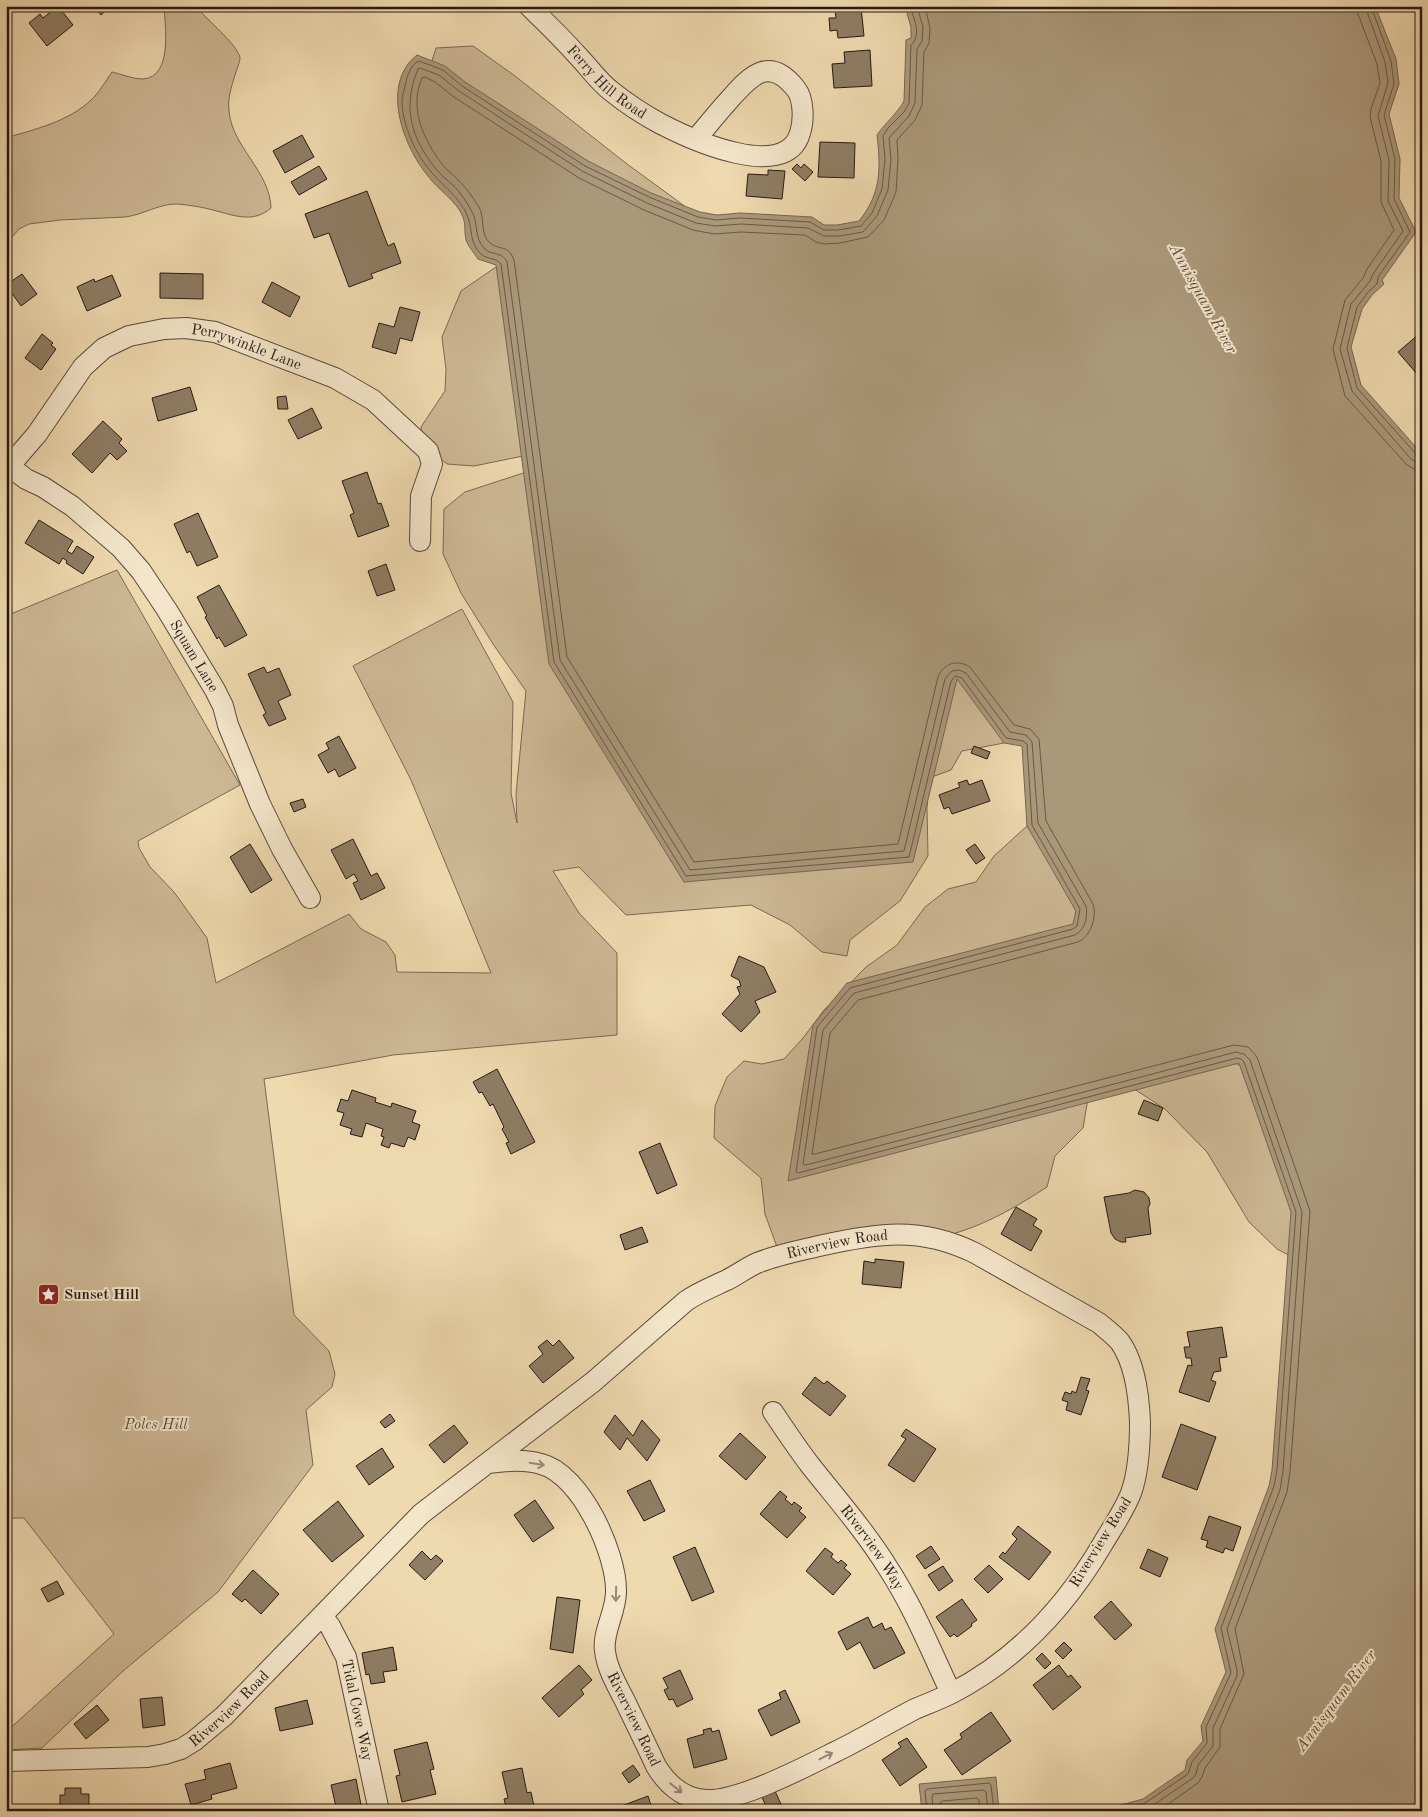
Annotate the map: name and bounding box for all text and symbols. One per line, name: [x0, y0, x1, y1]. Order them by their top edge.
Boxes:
street label: Ferry Hill Road: [563, 43, 649, 123]
water label: Annisquam River: [1165, 241, 1240, 357]
street label: Perrywinkle Lane: [190, 323, 303, 373]
street label: Squam Lane: [166, 618, 221, 695]
street label: Riverview Road: [785, 1229, 889, 1262]
place icon: Sunset Hill: [36, 1282, 60, 1306]
place label: Sunset Hill: [64, 1288, 140, 1303]
park label: Poles Hill: [123, 1418, 188, 1433]
one-way arrow: [528, 1459, 544, 1469]
street label: Riverview Road: [1068, 1495, 1135, 1591]
street label: Riverview Way: [837, 1503, 906, 1593]
one-way arrow: [611, 1586, 621, 1602]
water label: Annisquam River: [1293, 1647, 1381, 1756]
street label: Tidal Cove Way: [338, 1658, 374, 1763]
street label: Riverview Road: [187, 1669, 273, 1750]
street label: Riverview Road: [603, 1670, 662, 1769]
one-way arrow: [819, 1751, 834, 1761]
one-way arrow: [669, 1783, 682, 1794]

